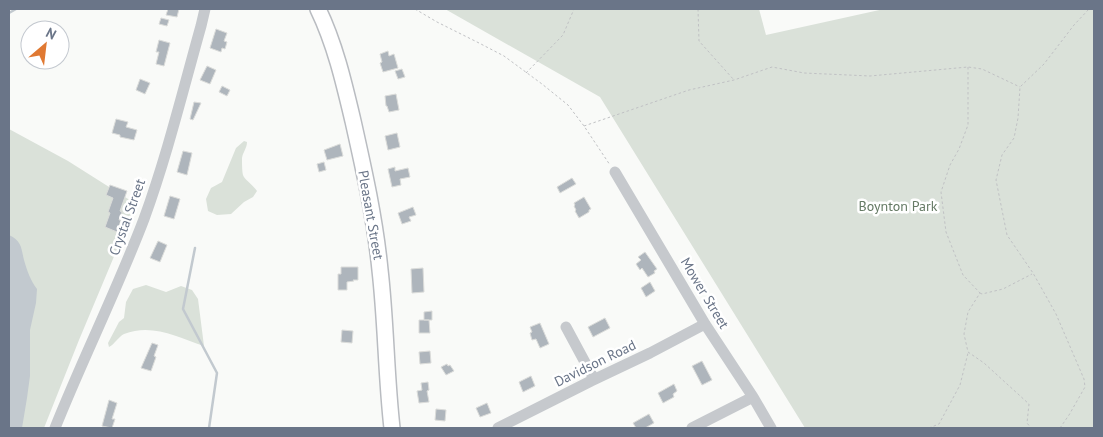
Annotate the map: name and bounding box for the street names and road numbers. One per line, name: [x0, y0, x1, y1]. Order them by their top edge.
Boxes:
street label: Pleasant Street: [354, 169, 388, 261]
street label: Crystal Street: [105, 176, 149, 258]
street label: Mower Street: [677, 254, 733, 332]
street label: Davidson Road: [551, 335, 639, 391]

